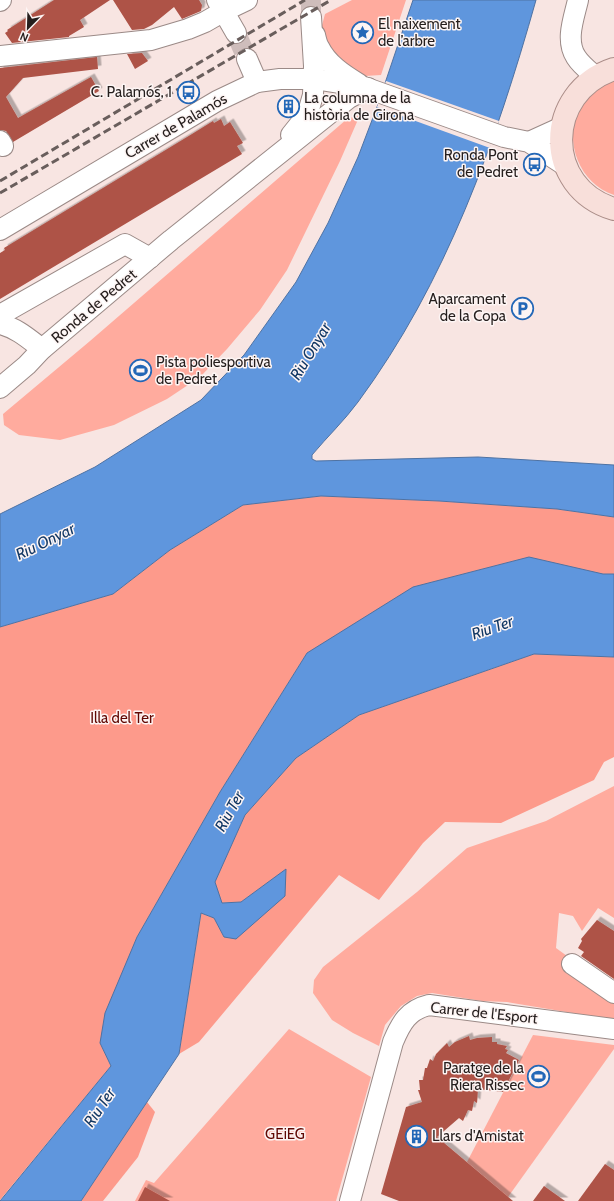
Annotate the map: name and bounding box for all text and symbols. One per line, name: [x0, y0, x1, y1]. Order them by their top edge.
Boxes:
north arrow: [8, 8, 48, 48]
place label: El naixement de l’arbre: [378, 15, 461, 50]
place icon: El naixement de l’arbre: [349, 20, 375, 46]
text: N: [18, 29, 30, 45]
bus stop icon: C. Palamós, 1: [175, 79, 201, 105]
place label: C. Palamós, 1: [91, 83, 172, 101]
street label: Carrer de Palamós: [122, 89, 230, 163]
place label: La columna de la història de Girona: [304, 89, 415, 124]
building icon: La columna de la història de Girona: [276, 94, 302, 120]
place label: Ronda Pont de Pedret: [444, 146, 518, 181]
bus stop icon: Ronda Pont de Pedret: [521, 151, 547, 177]
street label: Ronda de Pedret: [48, 265, 140, 347]
place label: Aparcament de la Copa: [428, 290, 507, 325]
parking icon: Aparcament de la Copa: [509, 295, 535, 321]
water label: Riu Onyar: [286, 318, 336, 383]
place label: Pista poliesportiva de Pedret: [156, 353, 272, 388]
sports icon: Pista poliesportiva de Pedret: [128, 358, 154, 384]
water label: Riu Onyar: [12, 518, 79, 564]
water label: Riu Ter: [469, 611, 517, 643]
park label: Illa del Ter: [90, 709, 154, 727]
water label: Riu Ter: [211, 787, 249, 835]
street label: Carrer de l'Esport: [429, 998, 539, 1028]
place label: Paratge de la Riera Rissec: [443, 1059, 525, 1094]
sports icon: Paratge de la Riera Rissec: [526, 1064, 552, 1090]
water label: Riu Ter: [80, 1083, 120, 1130]
building icon: Llars d'Amistat: [404, 1123, 430, 1149]
park label: GEiEG: [265, 1125, 305, 1143]
place label: Llars d'Amistat: [432, 1127, 524, 1145]

